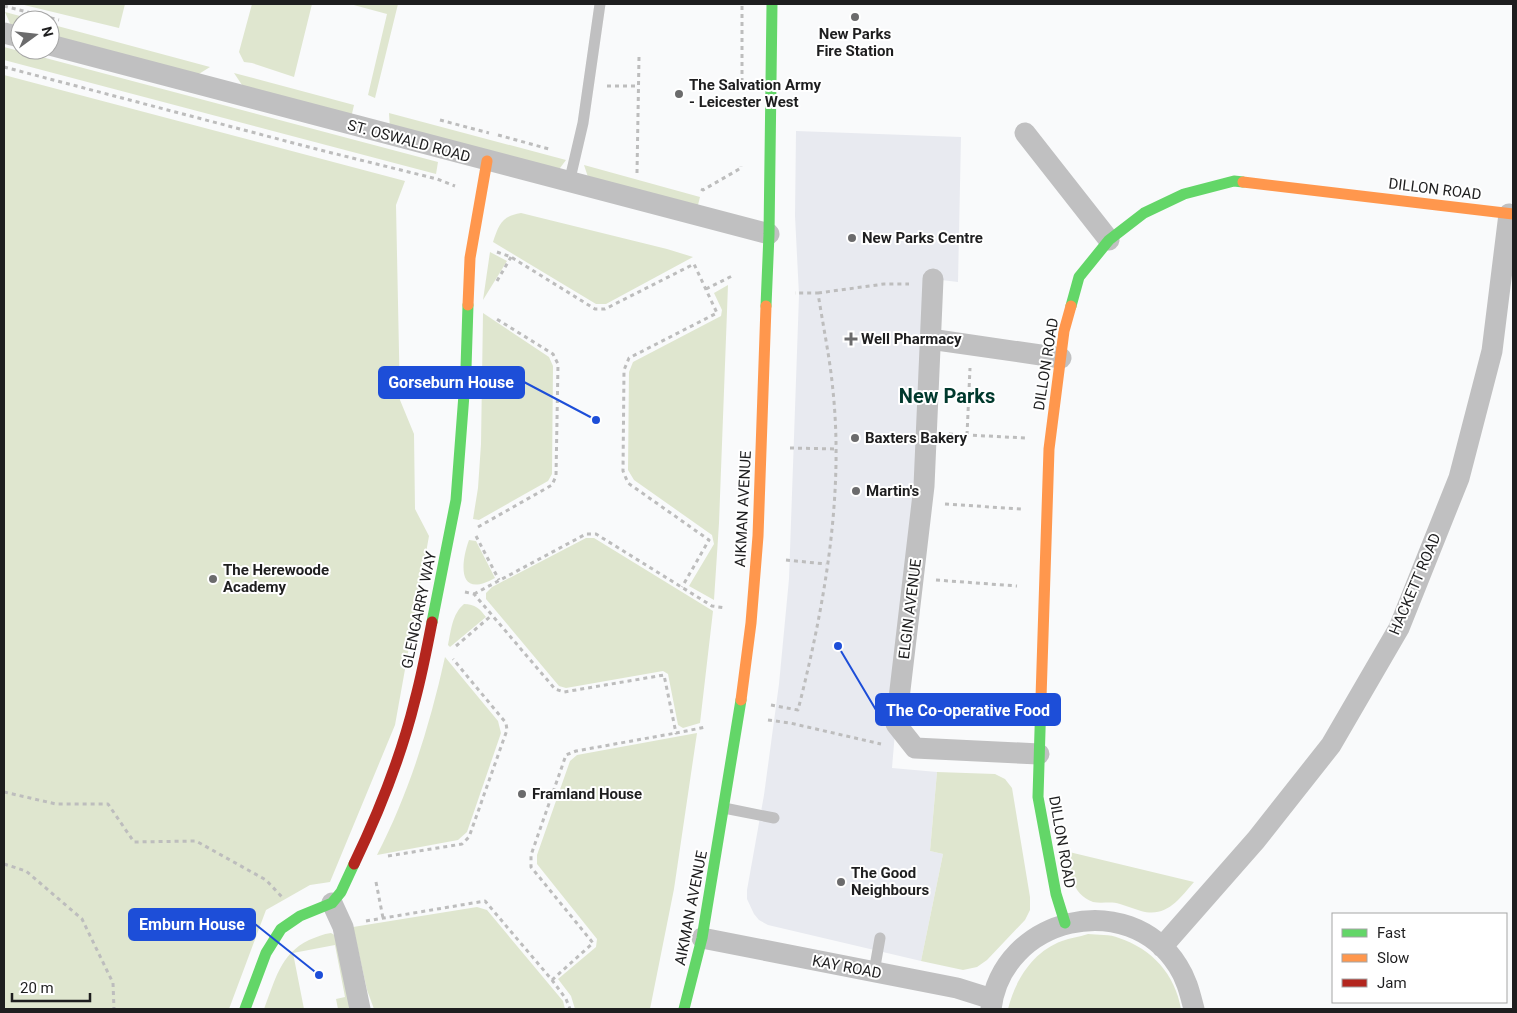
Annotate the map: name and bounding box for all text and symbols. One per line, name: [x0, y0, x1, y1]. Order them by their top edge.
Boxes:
north arrow: [10, 10, 60, 60]
marker: New Parks Fire Station: [849, 11, 861, 23]
text: N: [39, 25, 57, 38]
place label: New Parks Fire Station: [816, 25, 894, 60]
place label: The Salvation Army - Leicester West: [689, 76, 821, 111]
marker: The Salvation Army - Leicester West: [673, 88, 685, 100]
street label: ST. OSWALD ROAD: [346, 116, 472, 166]
street label: DILLON ROAD: [1388, 174, 1482, 204]
place label: New Parks Centre: [862, 229, 983, 247]
marker: New Parks Centre: [846, 232, 858, 244]
street label: DILLON ROAD: [1030, 316, 1062, 412]
place label: Well Pharmacy: [861, 330, 962, 348]
marker: Well Pharmacy: [845, 333, 857, 345]
callout: Gorseburn House: [379, 367, 524, 398]
text: Gorseburn House: [388, 373, 514, 392]
district label: New Parks: [899, 384, 995, 408]
place label: Baxters Bakery: [865, 429, 968, 447]
marker: Baxters Bakery: [849, 432, 861, 444]
street label: AIKMAN AVENUE: [731, 450, 755, 568]
place label: Martin's: [866, 482, 920, 500]
marker: Martin's: [850, 485, 862, 497]
street label: HACKETT ROAD: [1385, 530, 1445, 638]
street label: GLENGARRY WAY: [398, 550, 440, 670]
street label: ELGIN AVENUE: [895, 557, 925, 660]
place label: The Herewoode Academy: [223, 561, 329, 596]
marker: The Herewoode Academy: [207, 573, 219, 585]
callout: The Co-operative Food: [876, 694, 1060, 725]
text: The Co-operative Food: [886, 701, 1050, 720]
place label: Framland House: [532, 785, 642, 803]
marker: Framland House: [516, 788, 528, 800]
street label: DILLON ROAD: [1045, 794, 1079, 890]
street label: AIKMAN AVENUE: [671, 848, 711, 967]
place label: The Good Neighbours: [851, 864, 929, 899]
marker: The Good Neighbours: [835, 876, 847, 888]
callout: Emburn House: [129, 909, 255, 940]
legend: [1332, 913, 1507, 1003]
text: Emburn House: [139, 915, 245, 934]
text: Fast: [1377, 924, 1406, 942]
text: Slow: [1377, 949, 1409, 967]
street label: KAY ROAD: [811, 951, 883, 983]
scale bar: [12, 970, 90, 1002]
text: Jam: [1377, 974, 1407, 992]
text: 20 m: [20, 979, 54, 997]

